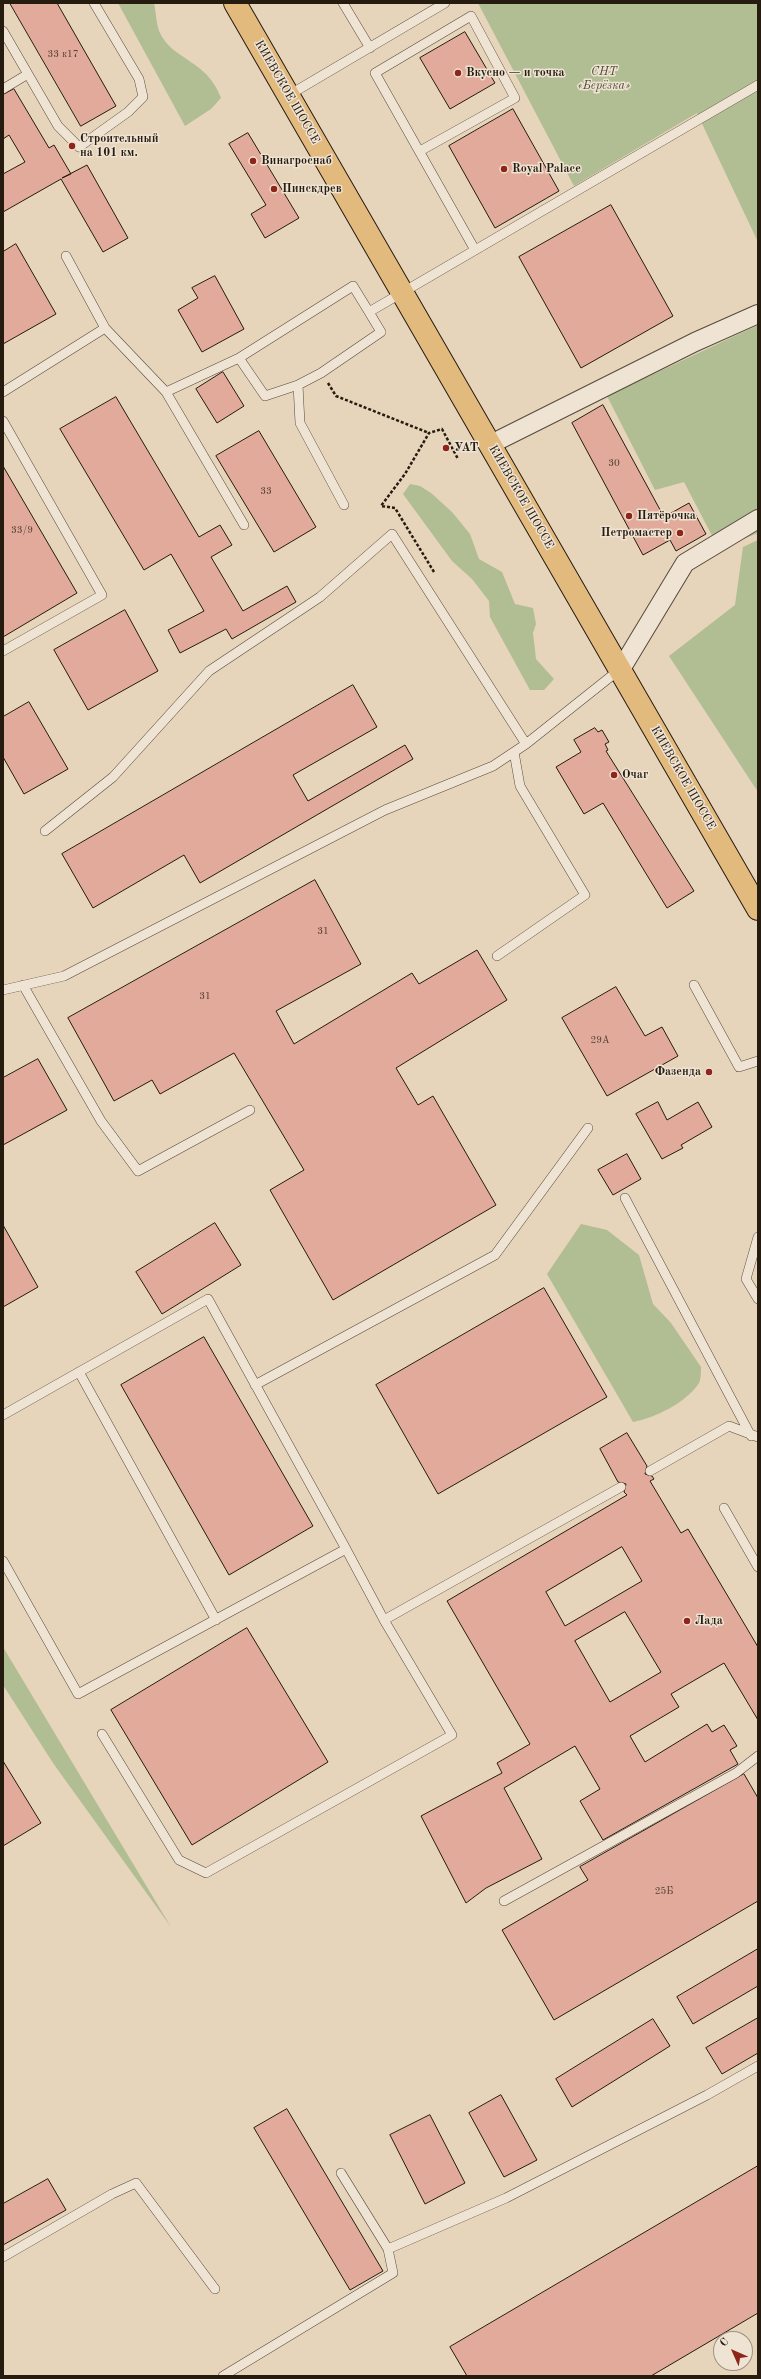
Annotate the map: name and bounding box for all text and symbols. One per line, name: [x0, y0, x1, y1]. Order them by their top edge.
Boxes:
street label: КИЕВСКОЕ ШОССЕ: [251, 38, 323, 146]
house number: 33 к17: [47, 48, 79, 60]
park label: СНТ «Берёзка»: [578, 65, 630, 93]
place label: Вкусно — и точка: [466, 66, 565, 80]
marker: Вкусно — и точка: [453, 68, 463, 78]
place label: Строительный на 101 км.: [80, 132, 159, 160]
marker: Строительный на 101 км.: [67, 141, 77, 151]
place label: Винагроснаб: [261, 154, 332, 168]
marker: Винагроснаб: [248, 156, 258, 166]
place label: Royal Palace: [512, 162, 581, 176]
marker: Royal Palace: [499, 164, 509, 174]
place label: Пинскдрев: [282, 182, 342, 196]
marker: Пинскдрев: [269, 184, 279, 194]
place label: УАТ: [454, 441, 478, 455]
marker: УАТ: [441, 443, 451, 453]
street label: КИЕВСКОЕ ШОССЕ: [485, 443, 557, 551]
house number: 30: [608, 457, 620, 469]
house number: 33: [260, 485, 272, 497]
place label: Пятёрочка: [637, 509, 696, 523]
marker: Пятёрочка: [624, 511, 634, 521]
house number: 33/9: [11, 524, 33, 536]
place label: Петромастер: [601, 526, 672, 540]
marker: Петромастер: [675, 528, 685, 538]
street label: КИЕВСКОЕ ШОССЕ: [647, 724, 719, 832]
place label: Очаг: [622, 768, 648, 782]
marker: Очаг: [609, 770, 619, 780]
house number: 31: [317, 925, 329, 937]
house number: 31: [199, 990, 211, 1002]
house number: 29А: [590, 1034, 610, 1046]
place label: Фазенда: [655, 1065, 701, 1079]
marker: Фазенда: [704, 1067, 714, 1077]
place label: Лада: [695, 1614, 723, 1628]
marker: Лада: [682, 1616, 692, 1626]
house number: 25Б: [655, 1885, 673, 1897]
north arrow: [713, 2331, 753, 2371]
text: С: [718, 2336, 731, 2349]

